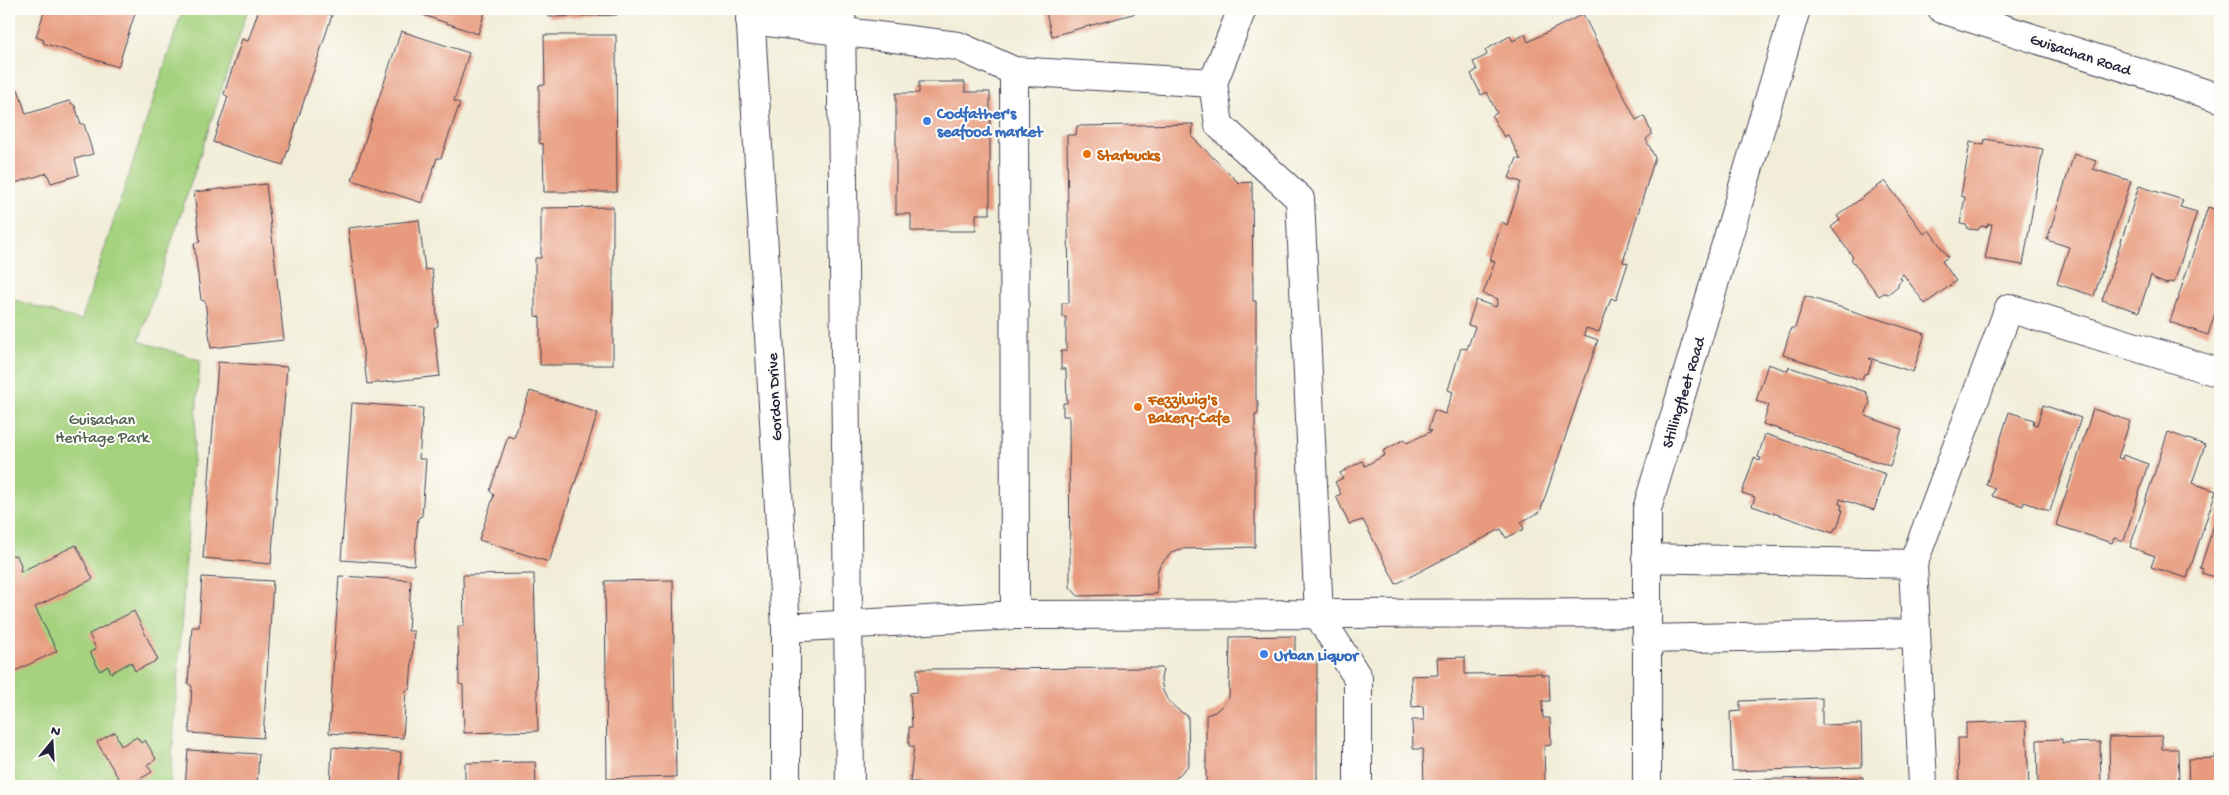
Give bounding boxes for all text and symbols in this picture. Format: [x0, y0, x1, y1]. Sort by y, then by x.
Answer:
street label: Guisachan Road [2027, 31, 2134, 82]
place label: Codfather's seafood market [936, 105, 1044, 143]
marker: Codfather's seafood market [921, 115, 933, 127]
marker: Starbucks [1081, 148, 1093, 160]
place label: Starbucks [1097, 148, 1161, 167]
street label: Stillingfleet Road [1659, 334, 1712, 451]
street label: Gordon Drive [765, 352, 788, 441]
place label: Fezziwig's Bakery-Cafe [1147, 392, 1230, 429]
marker: Fezziwig's Bakery-Cafe [1132, 401, 1144, 413]
park label: Guisachan Heritage Park [55, 412, 151, 449]
marker: Urban Liquor [1258, 648, 1270, 660]
place label: Urban Liquor [1274, 648, 1360, 667]
north arrow [28, 718, 78, 768]
text: N [48, 723, 62, 742]

